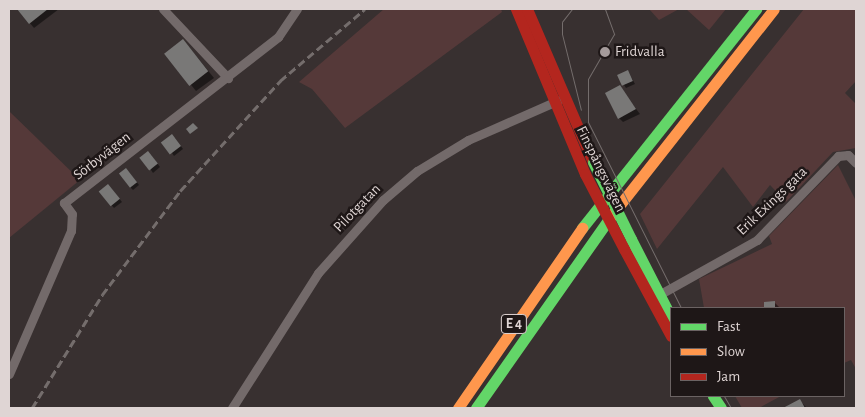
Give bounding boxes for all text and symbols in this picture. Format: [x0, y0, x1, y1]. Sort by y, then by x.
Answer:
place label: Fridvalla [615, 43, 665, 61]
marker: Fridvalla [599, 46, 611, 58]
street label: Finspångsvägen [572, 123, 630, 215]
street label: Sörbyvägen [70, 128, 134, 184]
street label: Erik Exings gata [733, 163, 811, 239]
street label: Pilotgatan [330, 180, 384, 236]
legend [670, 307, 845, 397]
road number: E 4 [500, 312, 528, 336]
text: Fast [717, 319, 740, 334]
text: Slow [717, 344, 745, 359]
text: Jam [717, 369, 740, 384]

